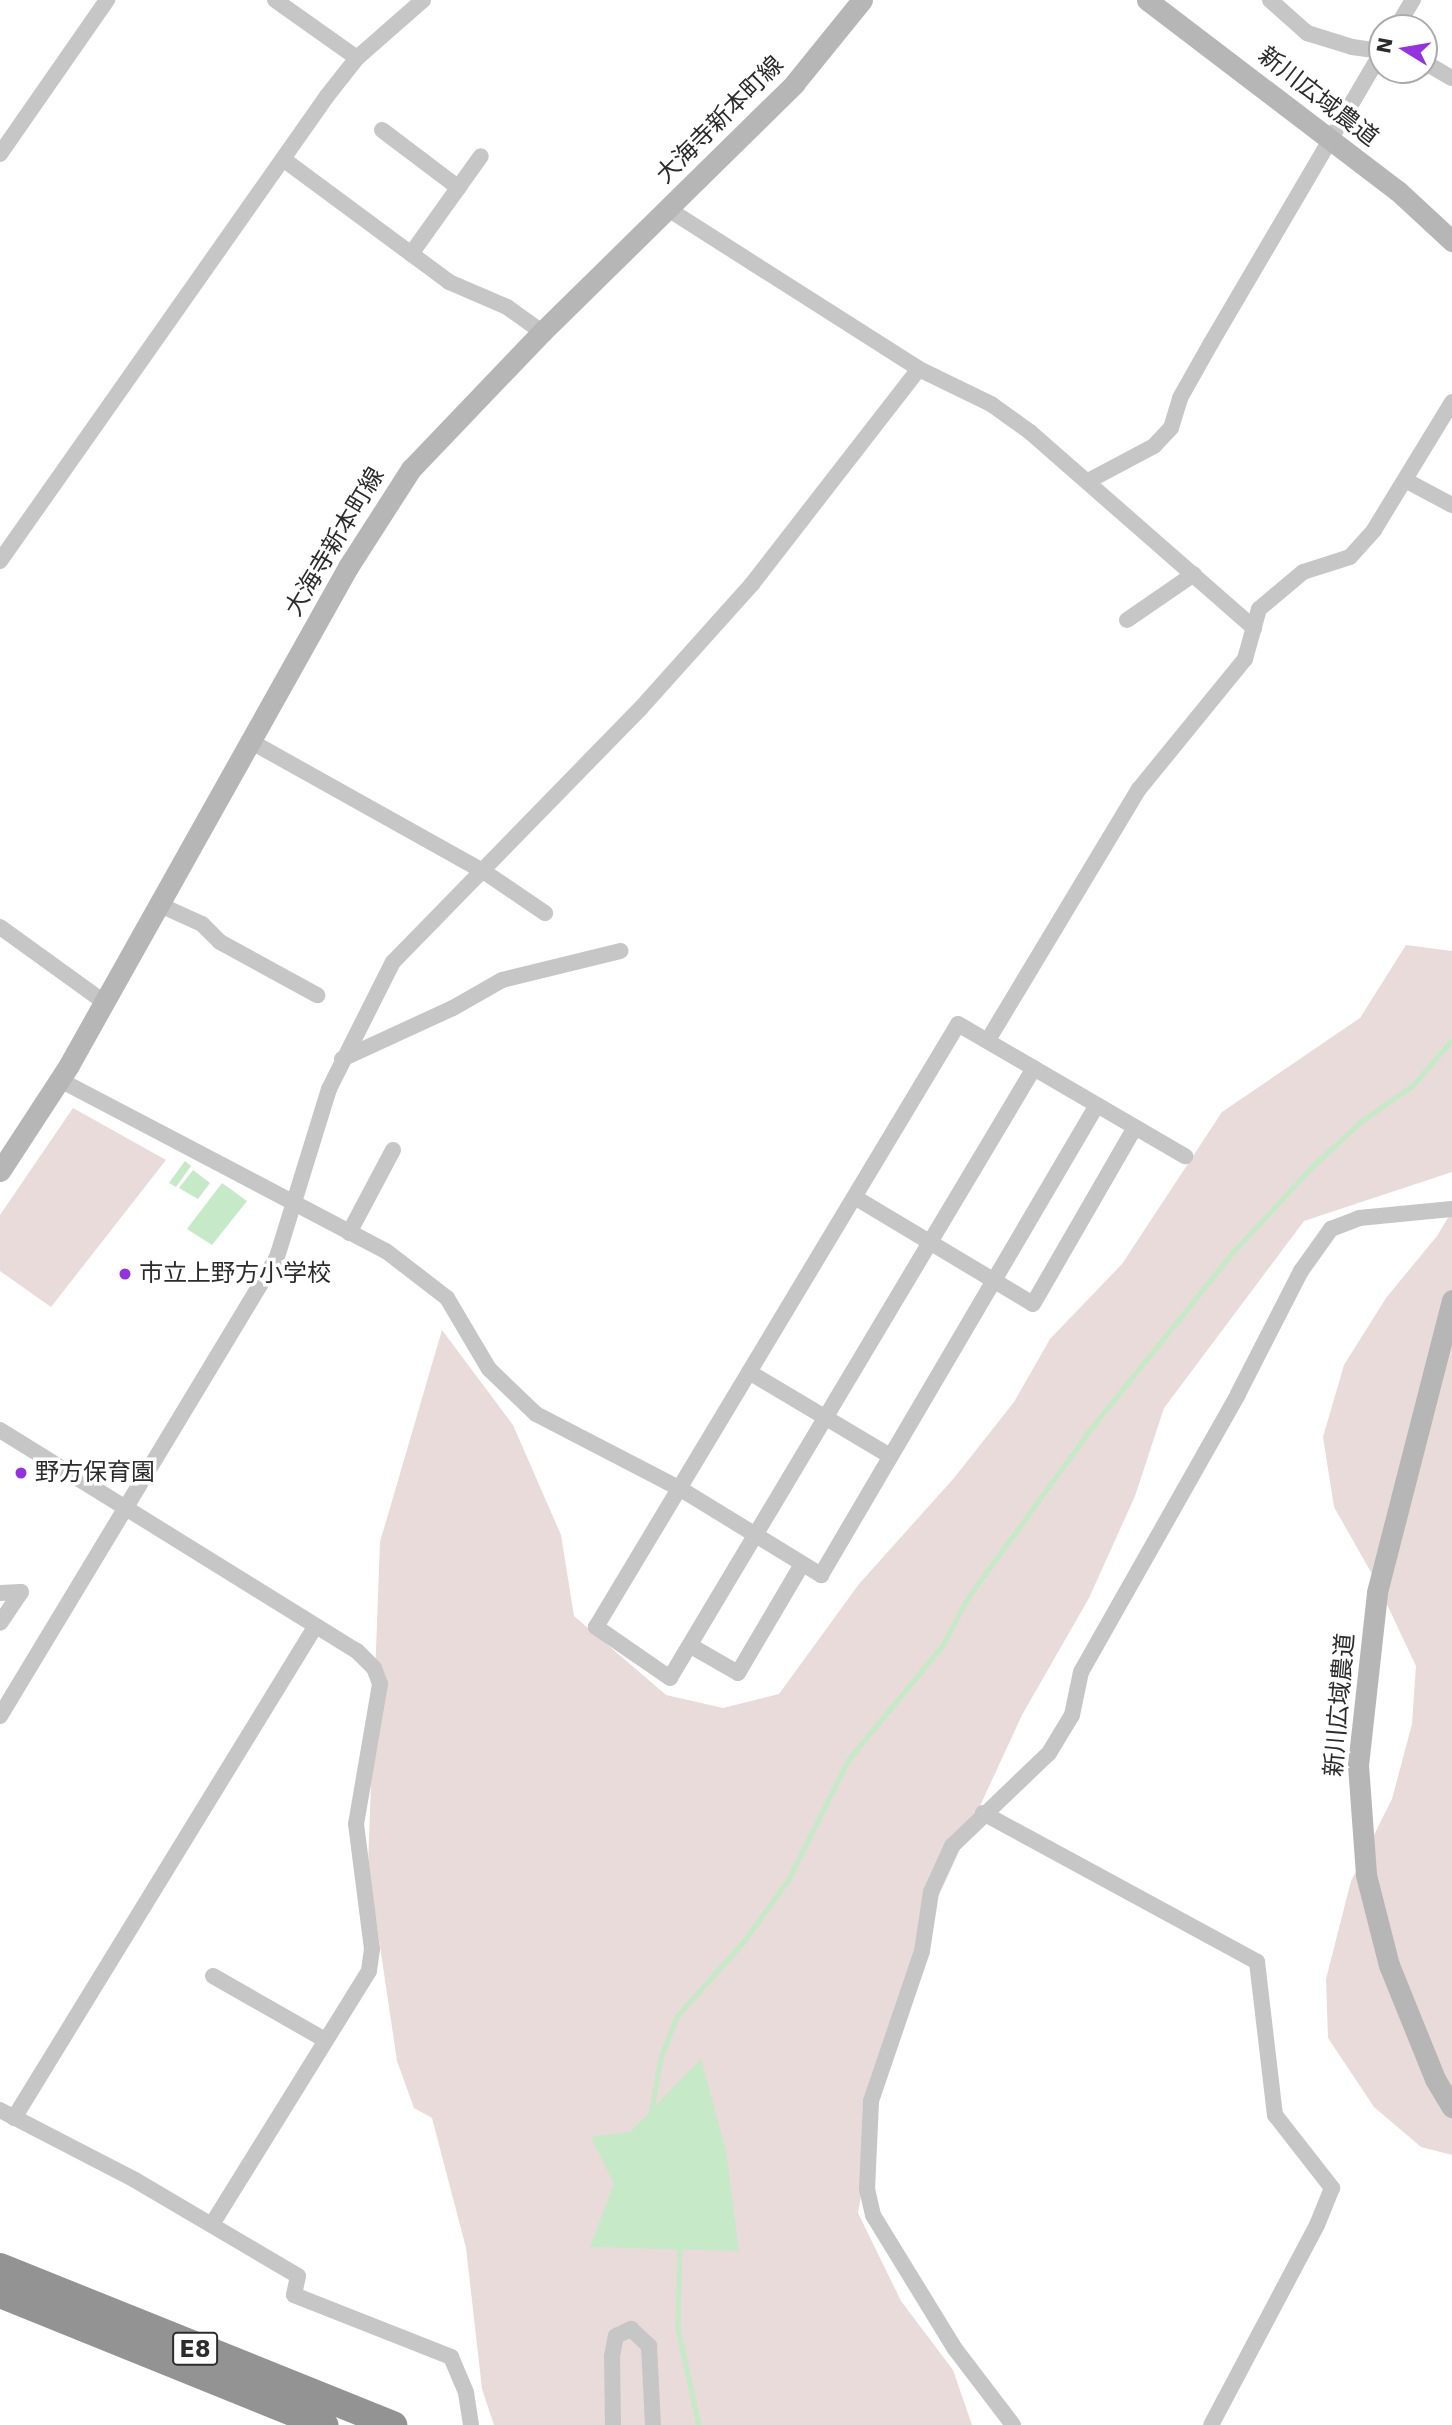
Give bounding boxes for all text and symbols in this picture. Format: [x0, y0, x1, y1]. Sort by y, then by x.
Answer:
north arrow [1368, 14, 1438, 84]
text: N [1372, 35, 1397, 55]
street label: 新川広域農道 [1252, 41, 1384, 153]
street label: 大海寺新本町線 [650, 50, 790, 190]
street label: 大海寺新本町線 [279, 463, 391, 621]
place label: 市立上野方小学校 [139, 1260, 331, 1288]
marker: 市立上野方小学校 [117, 1266, 133, 1282]
place label: 野方保育園 [35, 1459, 155, 1487]
marker: 野方保育園 [13, 1465, 29, 1481]
street label: 新川広域農道 [1319, 1632, 1361, 1778]
road number: E8 [170, 2330, 220, 2368]

